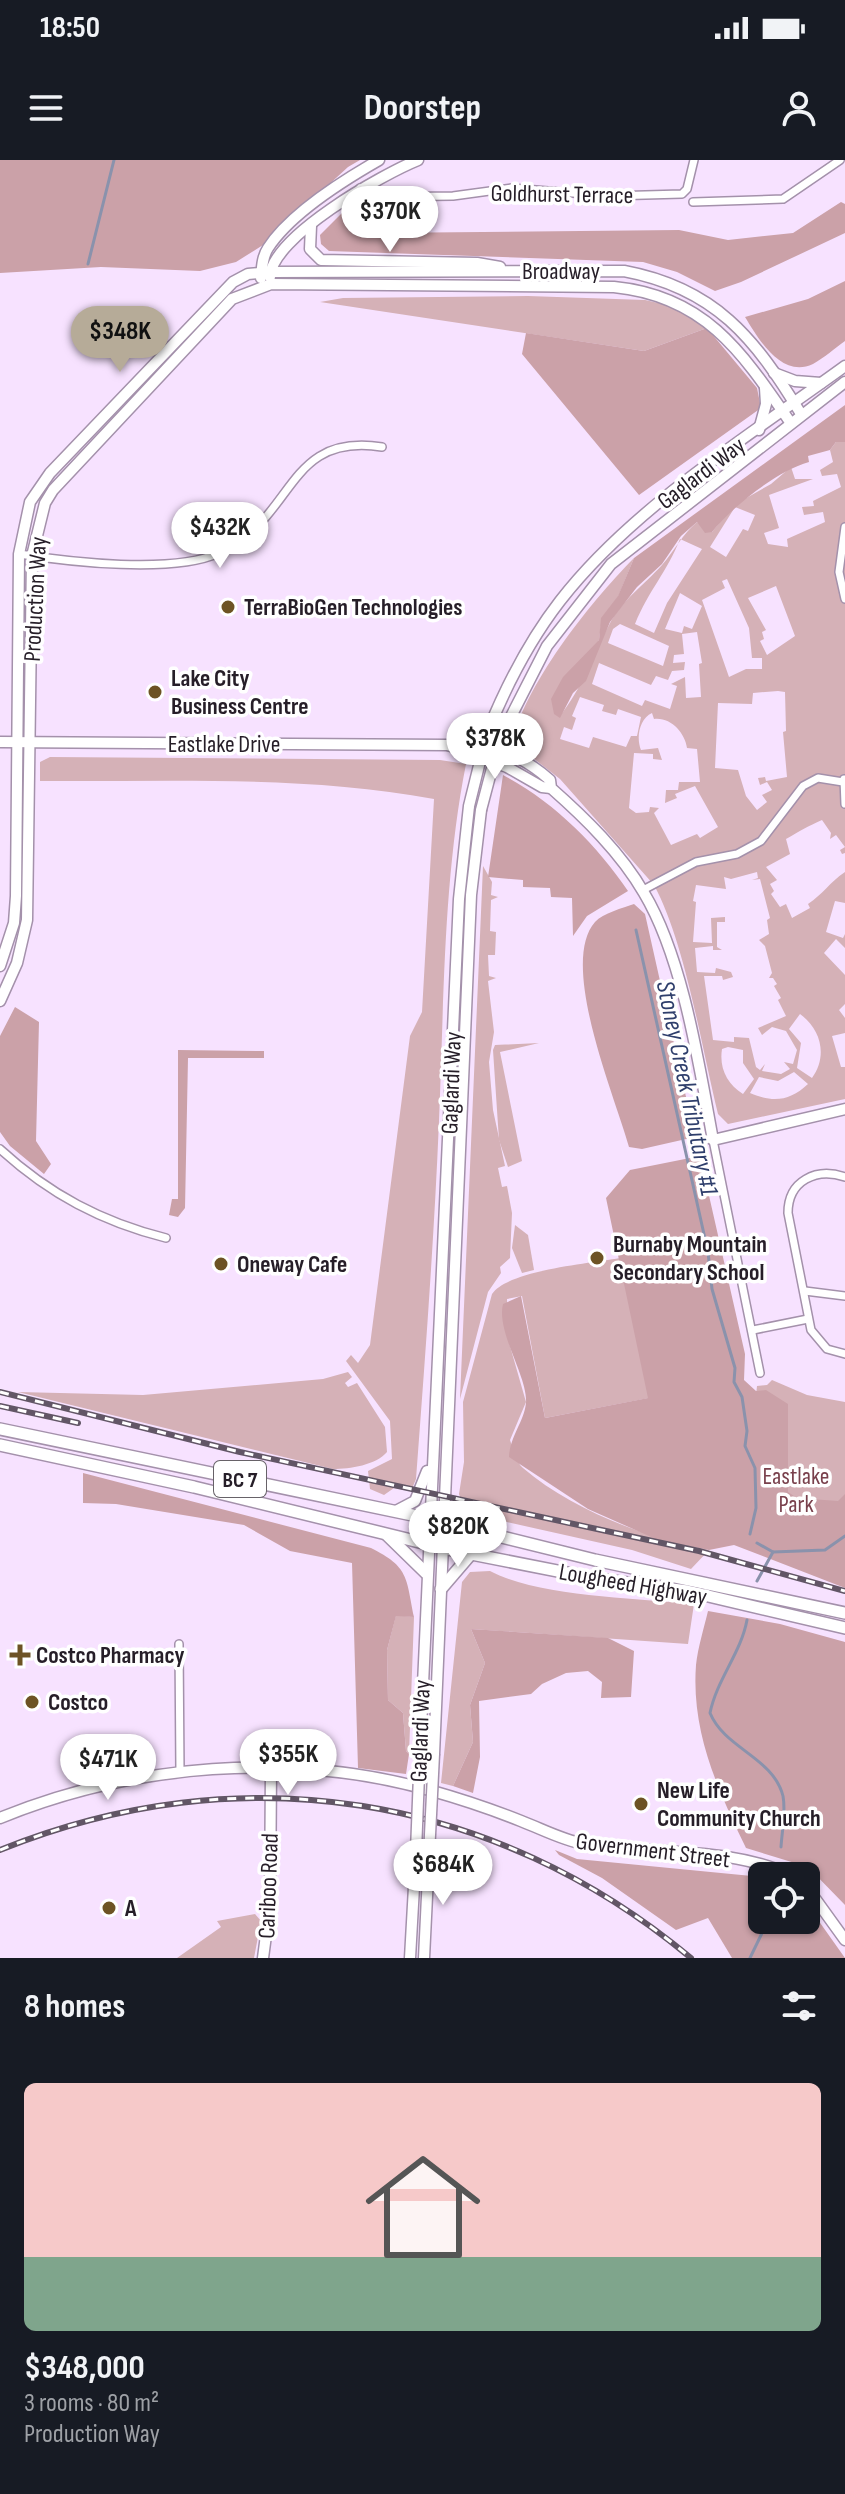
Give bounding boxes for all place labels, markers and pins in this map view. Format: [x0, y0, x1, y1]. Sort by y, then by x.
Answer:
pin: $370K [334, 186, 446, 254]
pin: $348K [64, 306, 176, 374]
pin: $432K [164, 502, 276, 570]
place label: TerraBioGen Technologies [244, 593, 463, 622]
marker: TerraBioGen Technologies [219, 598, 237, 616]
place label: Lake City Business Centre [171, 664, 308, 721]
marker: Lake City Business Centre [146, 683, 164, 701]
pin: $378K [439, 713, 551, 781]
place label: Burnaby Mountain Secondary School [613, 1230, 767, 1287]
marker: Burnaby Mountain Secondary School [588, 1249, 606, 1267]
place label: Oneway Cafe [237, 1250, 347, 1279]
marker: Oneway Cafe [212, 1255, 230, 1273]
pin: $820K [402, 1501, 514, 1569]
place label: Costco Pharmacy [36, 1641, 184, 1670]
marker: Costco Pharmacy [11, 1646, 29, 1664]
place label: Costco [48, 1688, 108, 1717]
marker: Costco [23, 1693, 41, 1711]
pin: $355K [232, 1729, 344, 1797]
pin: $471K [52, 1734, 164, 1802]
place label: New Life Community Church [657, 1776, 821, 1833]
marker: New Life Community Church [632, 1795, 650, 1813]
pin: $684K [387, 1839, 499, 1907]
place label: A [124, 1894, 137, 1923]
marker: A [100, 1899, 118, 1917]

